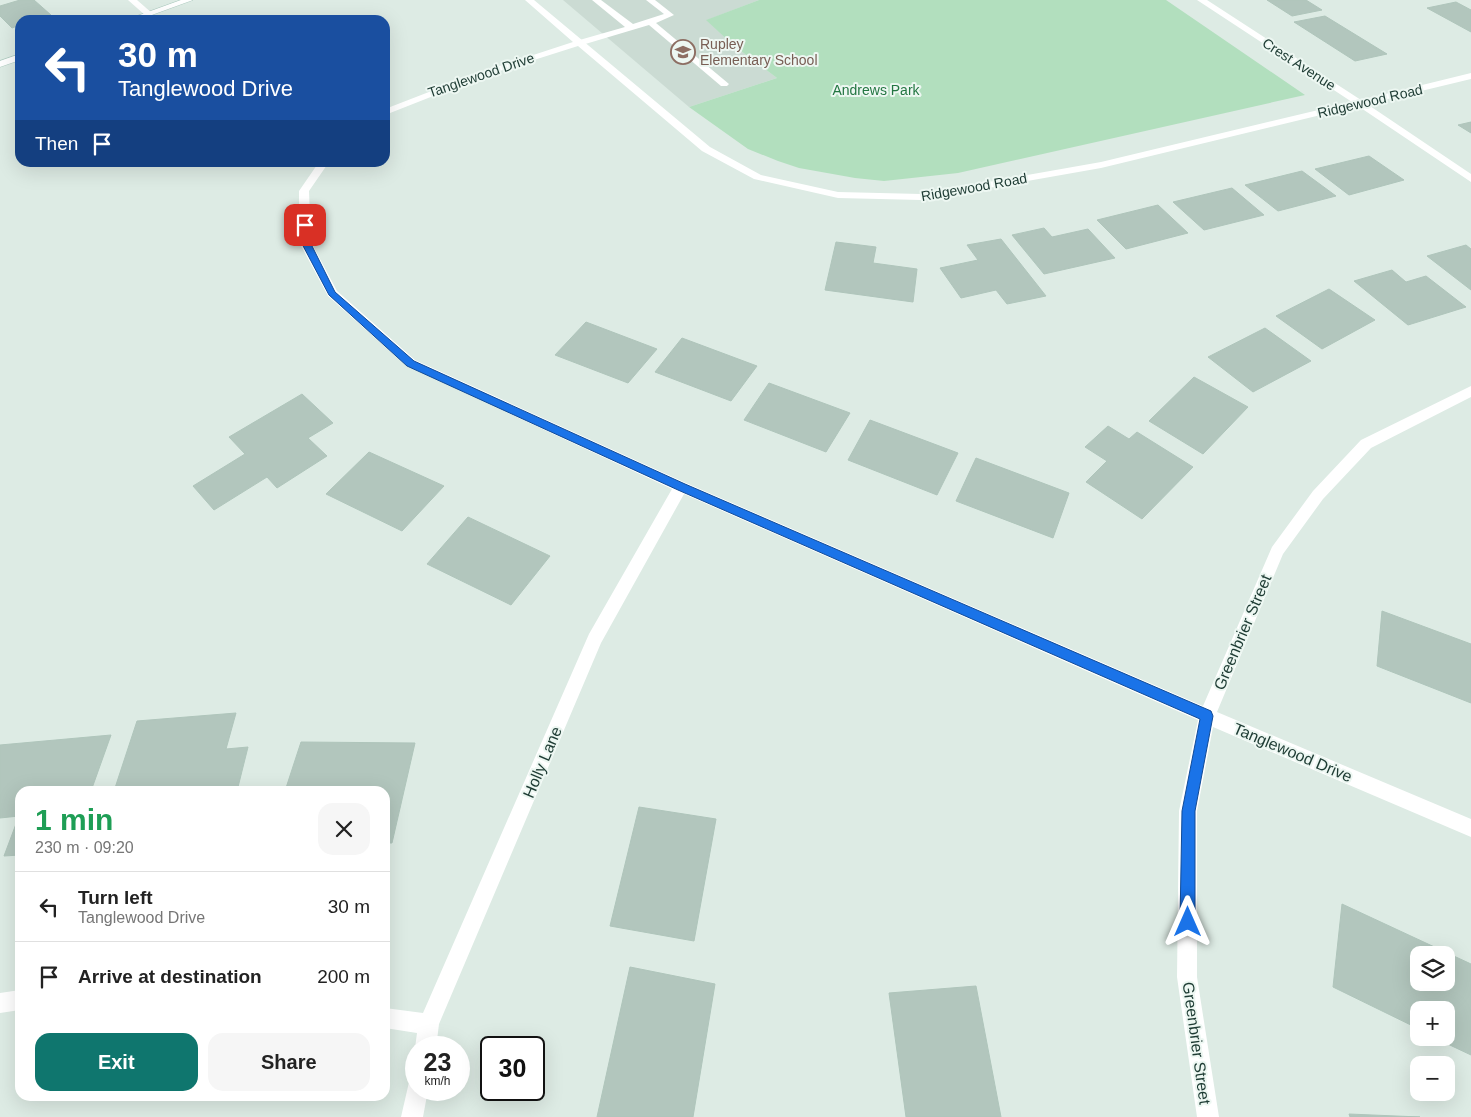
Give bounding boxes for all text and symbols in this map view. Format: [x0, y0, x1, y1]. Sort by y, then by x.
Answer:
street label: Crest Avenue [1260, 34, 1339, 94]
icon: left [35, 35, 100, 100]
text: 30 m [118, 35, 198, 74]
place label: Rupley Elementary School [700, 36, 818, 68]
school or university icon: Rupley Elementary School [670, 39, 696, 65]
street label: Tanglewood Drive [426, 49, 536, 101]
text: Tanglewood Drive [118, 76, 293, 101]
street label: Ridgewood Road [1316, 81, 1424, 121]
park label: Andrews Park [832, 82, 921, 98]
icon: arrive [88, 130, 116, 158]
text: Then [35, 133, 78, 154]
street label: Ridgewood Road [920, 170, 1028, 204]
pin [284, 204, 326, 246]
icon: arrive [291, 211, 319, 239]
street label: Greenbrier Street [1210, 571, 1275, 692]
street label: Tanglewood Drive [1231, 720, 1355, 785]
street label: Holly Lane [520, 724, 565, 800]
text: 1 min [35, 803, 113, 836]
button: close [318, 803, 370, 855]
text: 230 m · 09:20 [35, 839, 134, 856]
text: Turn left [78, 887, 153, 908]
icon: left [35, 893, 63, 921]
position arrow [1161, 895, 1213, 947]
text: 30 m [328, 896, 370, 917]
text: Tanglewood Drive [78, 909, 205, 926]
map controls [1410, 946, 1455, 1101]
button: layers [1410, 946, 1455, 991]
icon: arrive [35, 963, 63, 991]
text: Arrive at destination [78, 966, 262, 987]
text: 200 m [317, 966, 370, 987]
street label: Greenbrier Street [1179, 981, 1214, 1106]
button: + [1410, 1001, 1455, 1046]
button: Exit [35, 1033, 198, 1091]
button: Share [208, 1033, 370, 1091]
speed limit sign: 30 [480, 1036, 545, 1101]
text: 23 [424, 1048, 451, 1076]
button: − [1410, 1056, 1455, 1101]
text: km/h [424, 1074, 451, 1088]

